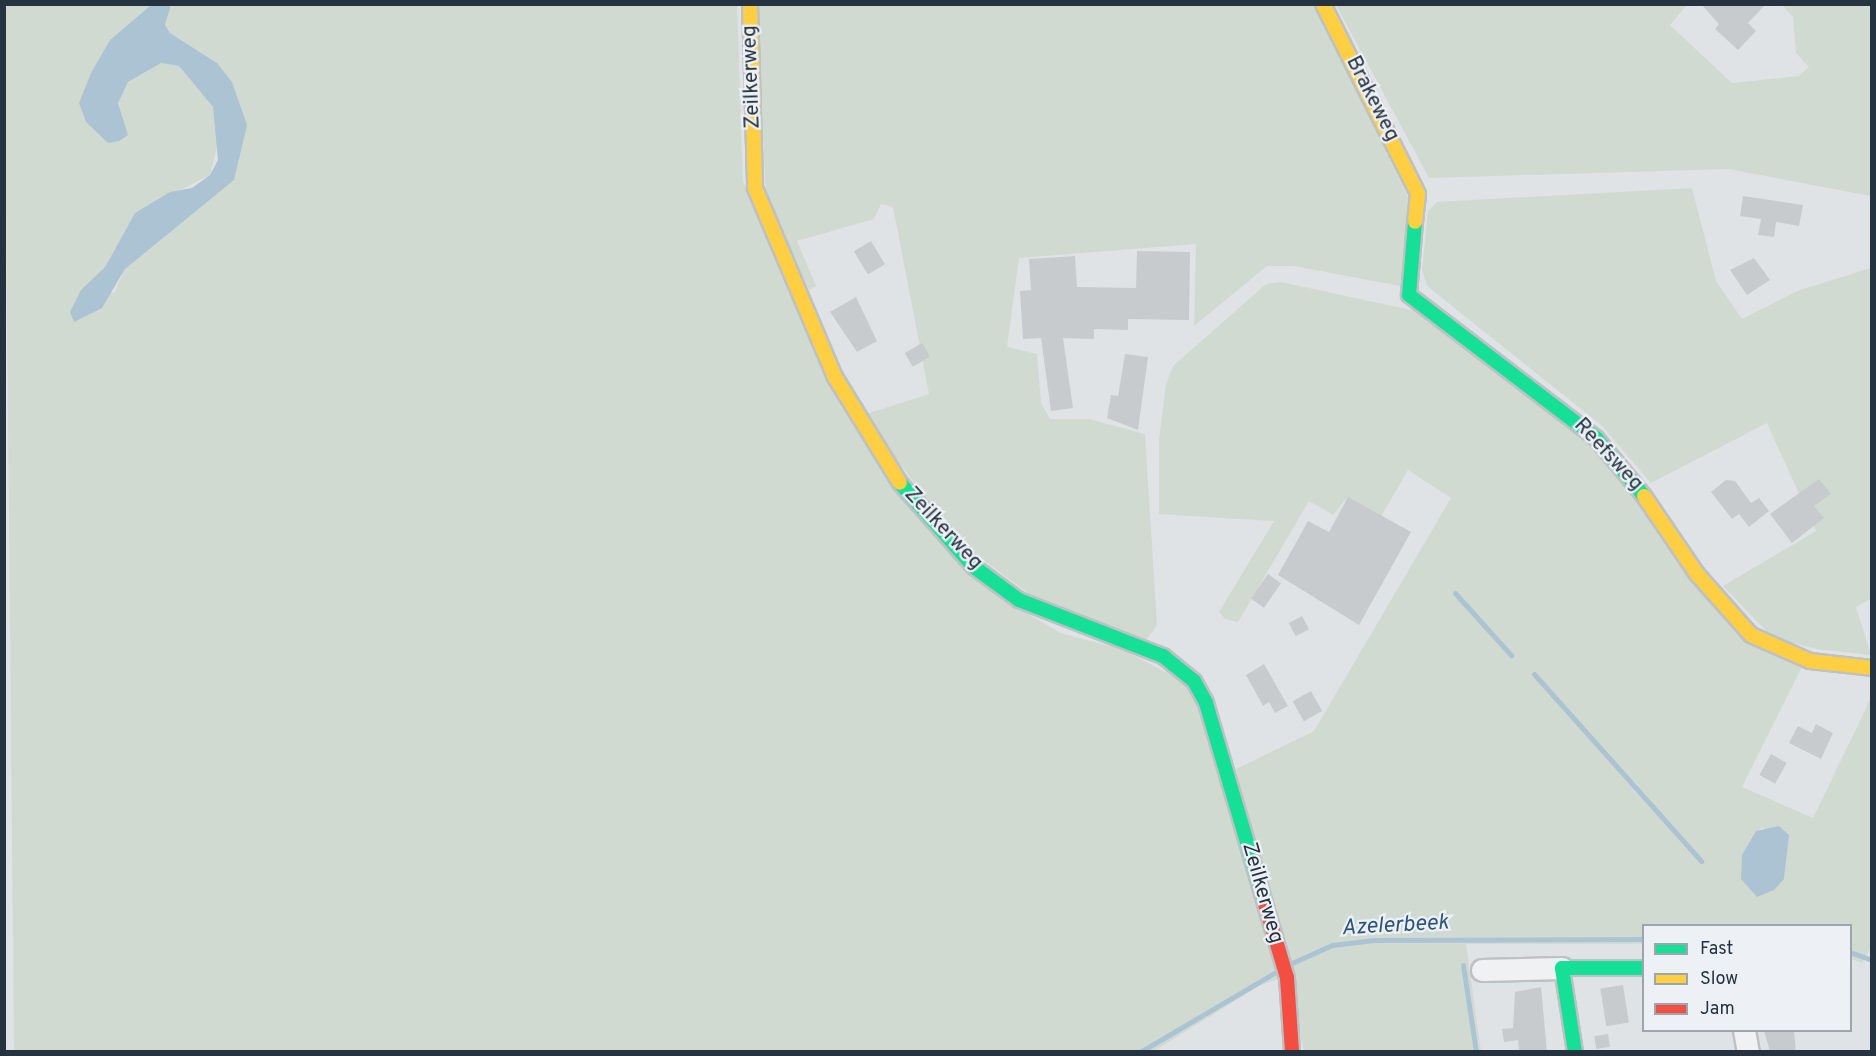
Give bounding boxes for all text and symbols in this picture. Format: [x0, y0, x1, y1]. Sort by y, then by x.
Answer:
street label: Zeilkerweg [738, 25, 766, 129]
street label: Brakeweg [1340, 52, 1404, 146]
street label: Reefsweg [1568, 413, 1648, 497]
street label: Zeilkerweg [898, 482, 988, 576]
street label: Zeilkerweg [1236, 840, 1288, 946]
water label: Azelerbeek [1341, 910, 1449, 942]
legend [1642, 924, 1852, 1032]
text: Fast [1700, 938, 1733, 961]
text: Slow [1700, 968, 1738, 991]
text: Jam [1700, 998, 1735, 1021]

